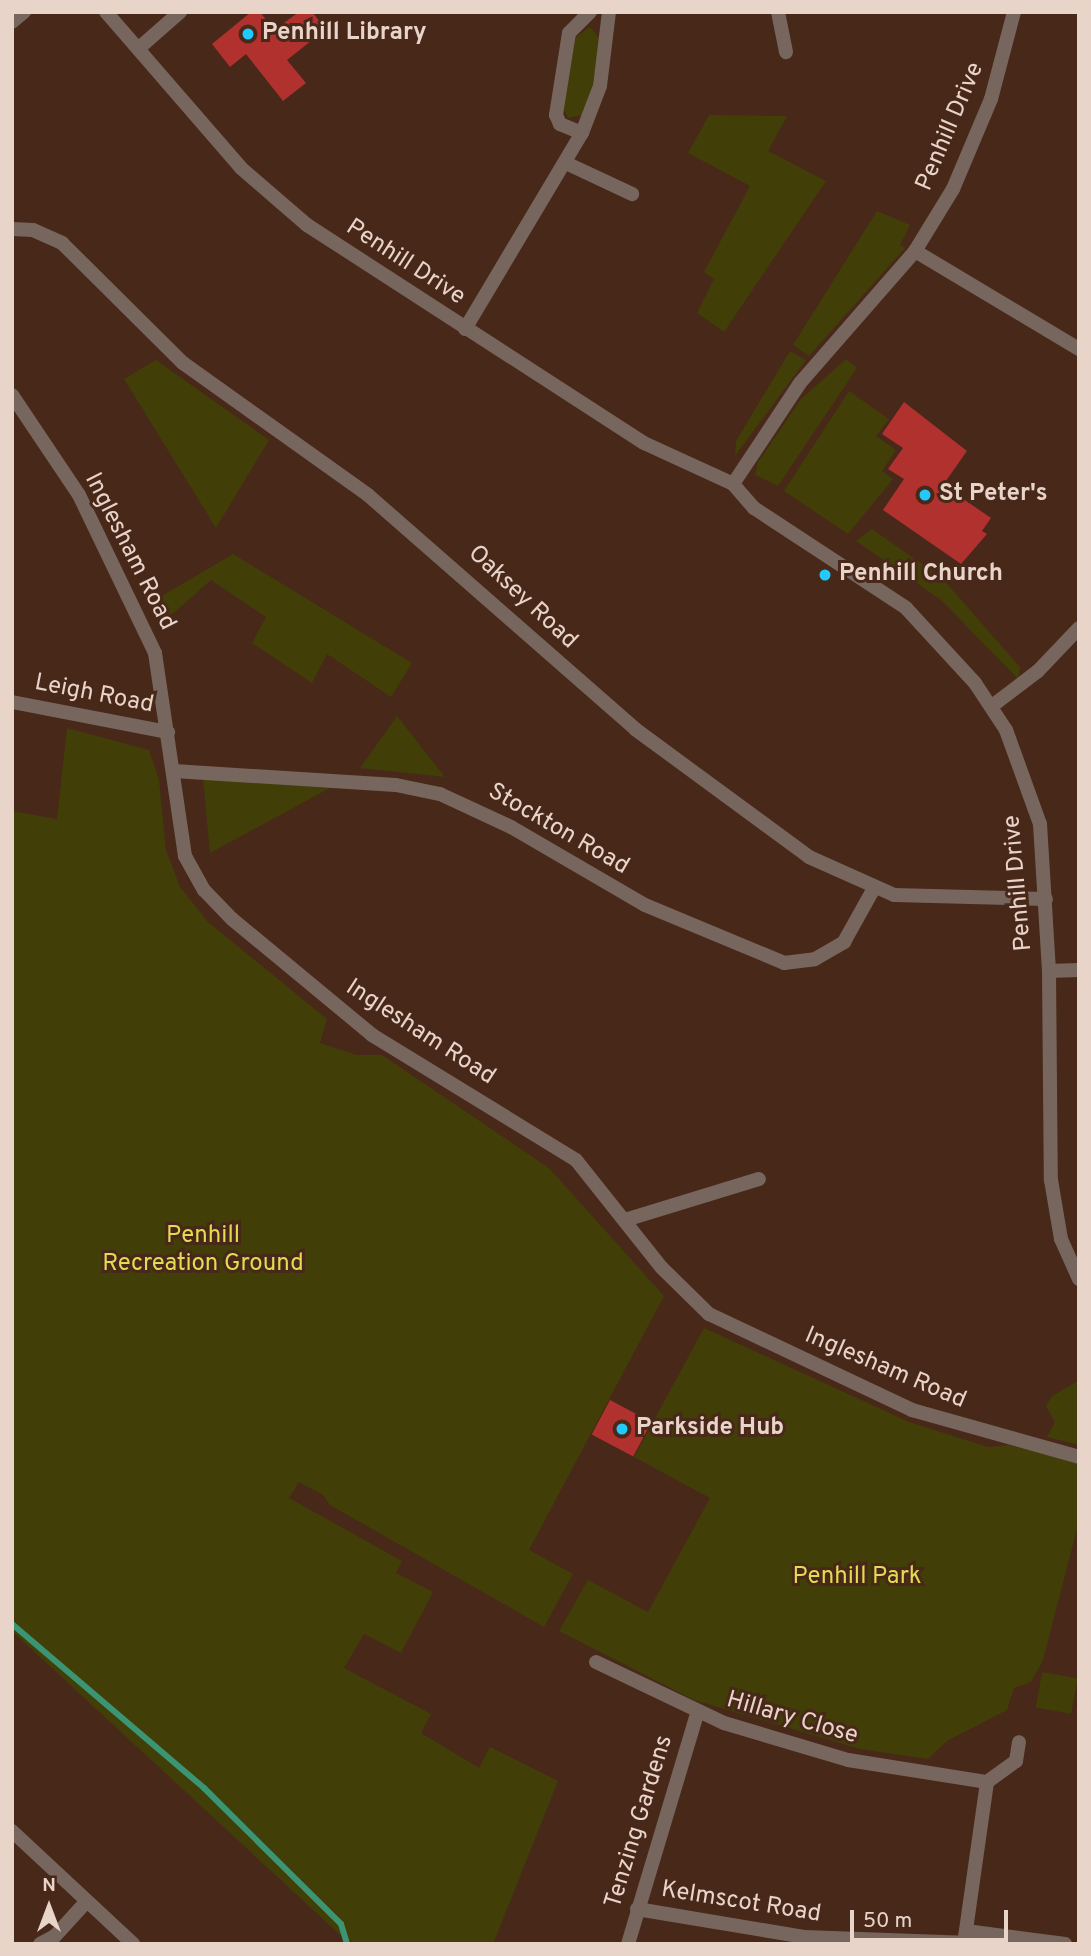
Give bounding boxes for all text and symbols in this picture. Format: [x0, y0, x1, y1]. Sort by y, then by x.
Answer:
place label: Penhill Library [262, 20, 427, 48]
marker: Penhill Library [240, 26, 256, 42]
street label: Penhill Drive [911, 59, 991, 195]
street label: Penhill Drive [340, 214, 470, 312]
street label: Inglesham Road [77, 469, 181, 635]
place label: St Peter's [939, 481, 1048, 509]
marker: St Peter's [917, 487, 933, 503]
street label: Oaksey Road [461, 540, 583, 656]
place label: Penhill Church [839, 561, 1003, 589]
marker: Penhill Church [817, 567, 833, 583]
street label: Leigh Road [32, 669, 156, 721]
street label: Stockton Road [482, 778, 634, 882]
street label: Penhill Drive [999, 814, 1039, 952]
street label: Inglesham Road [340, 974, 500, 1092]
park label: Penhill Recreation Ground [102, 1223, 304, 1279]
street label: Inglesham Road [800, 1322, 970, 1416]
place label: Parkside Hub [636, 1415, 784, 1443]
marker: Parkside Hub [614, 1421, 630, 1437]
park label: Penhill Park [792, 1564, 922, 1592]
street label: Hillary Close [723, 1687, 861, 1751]
street label: Tenzing Gardens [600, 1732, 680, 1912]
north arrow [14, 1872, 84, 1942]
text: N [42, 1874, 56, 1898]
street label: Kelmscot Road [659, 1876, 823, 1930]
scale bar [853, 1896, 1010, 1940]
text: 50 m [863, 1908, 912, 1935]

